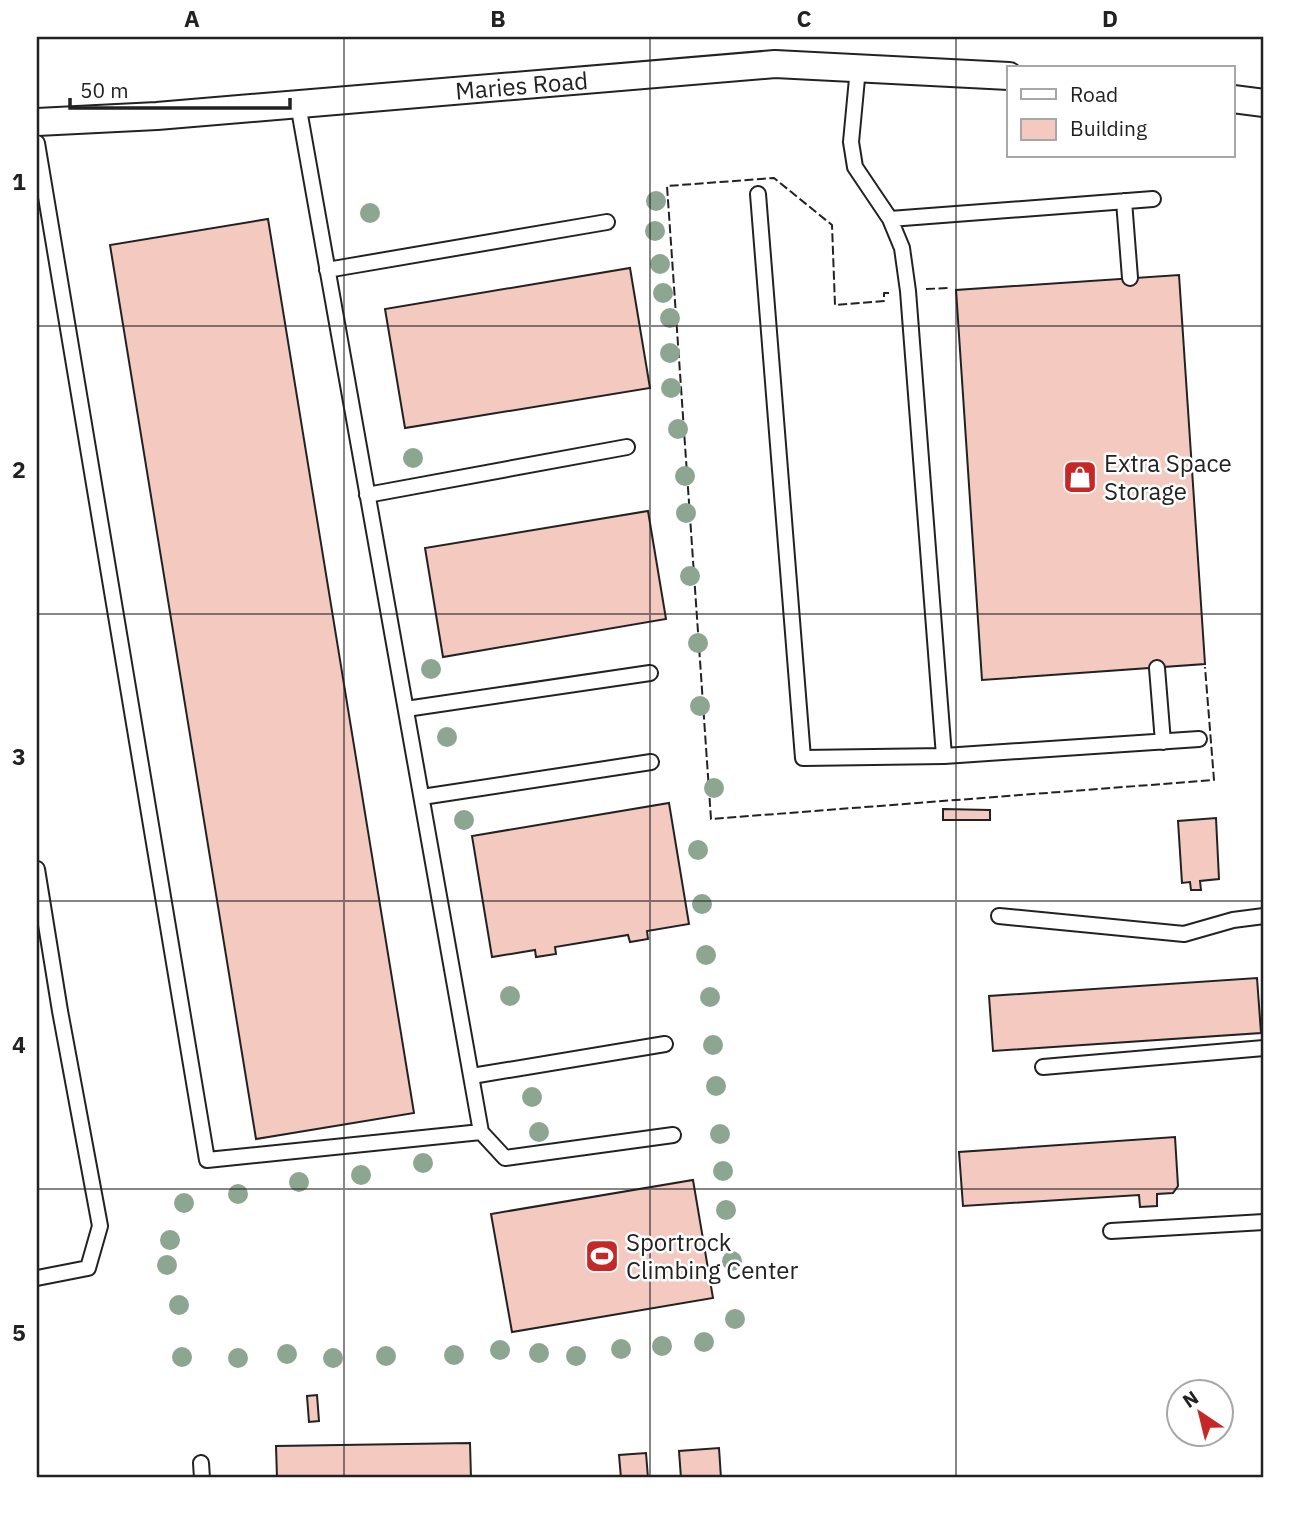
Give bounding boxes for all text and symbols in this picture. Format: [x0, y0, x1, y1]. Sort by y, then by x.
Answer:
text: A [184, 3, 200, 33]
text: B [490, 3, 506, 33]
text: C [797, 3, 812, 33]
text: D [1102, 3, 1118, 33]
street label: Maries Road [454, 64, 589, 107]
scale bar [70, 66, 290, 110]
legend [1007, 66, 1234, 158]
text: 50 m [80, 76, 129, 104]
text: Road [1070, 80, 1118, 108]
text: Building [1070, 114, 1147, 142]
text: 1 [12, 166, 26, 196]
place label: Extra Space Storage [1104, 447, 1232, 507]
text: 2 [12, 454, 26, 484]
shop icon: Extra Space Storage [1061, 458, 1099, 496]
text: 3 [12, 741, 26, 771]
text: 4 [12, 1029, 26, 1059]
place label: Sportrock Climbing Center [626, 1226, 798, 1286]
sports icon: Sportrock Climbing Center [583, 1237, 621, 1275]
text: 5 [12, 1317, 26, 1347]
north arrow [1164, 1378, 1234, 1448]
text: N [1178, 1385, 1203, 1413]

